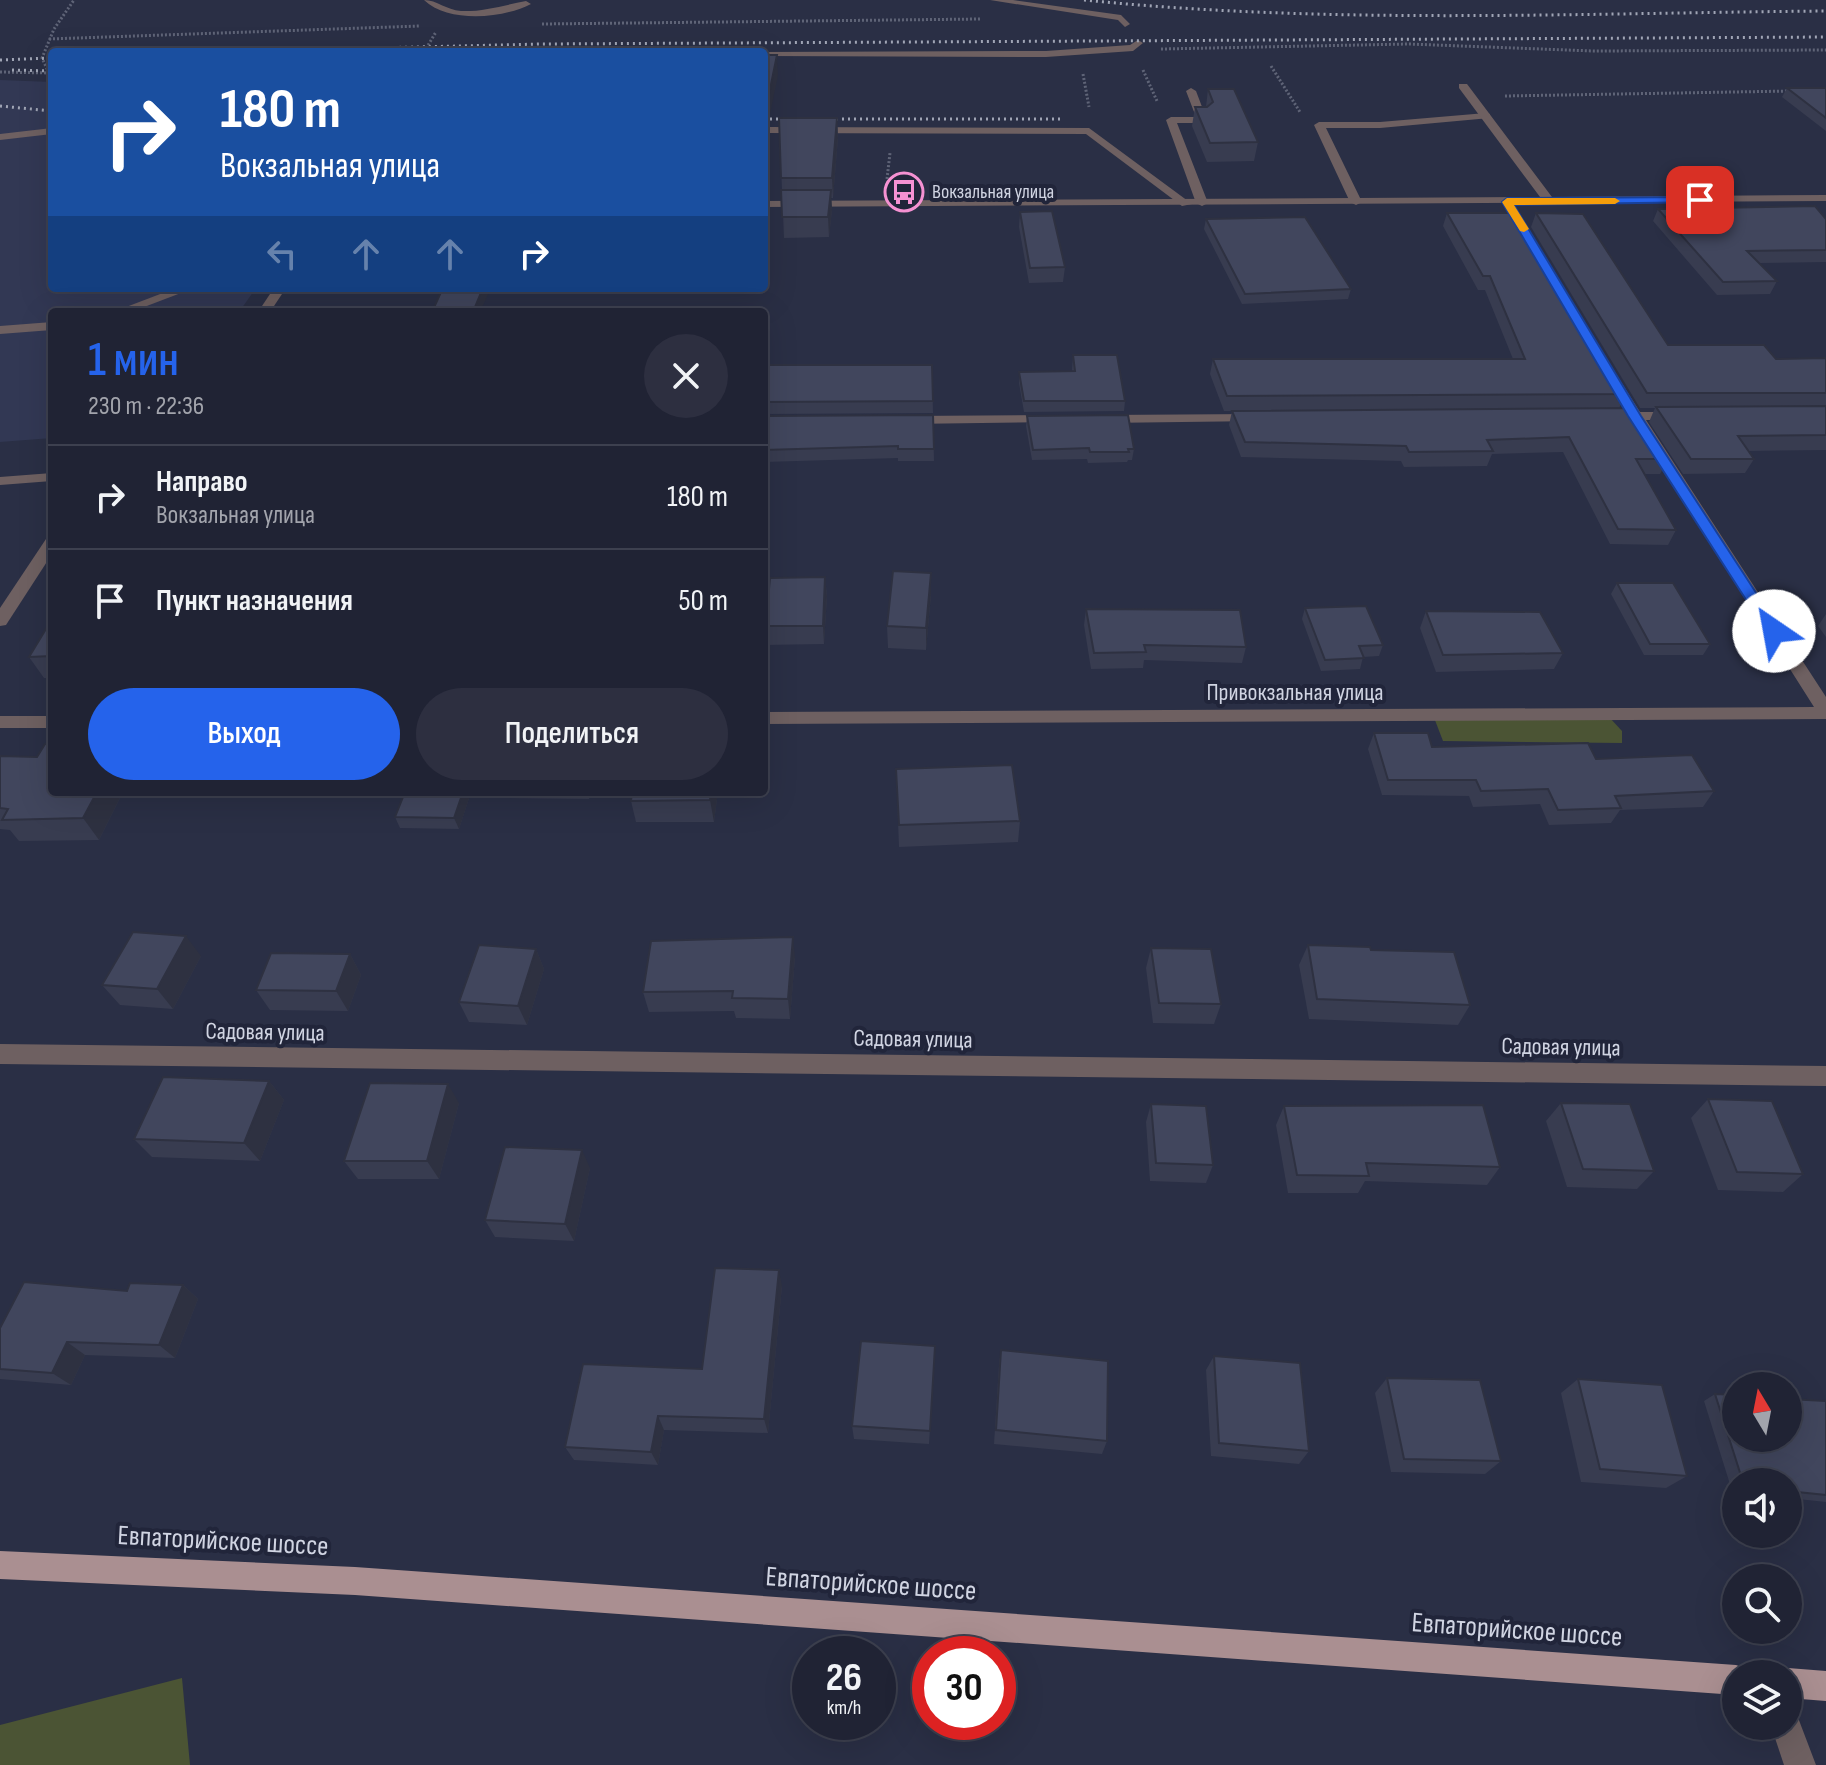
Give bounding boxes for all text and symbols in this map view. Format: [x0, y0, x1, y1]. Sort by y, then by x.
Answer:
text: 180 m [220, 77, 341, 144]
icon: right [88, 80, 192, 184]
text: Вокзальная улица [220, 145, 440, 188]
pin [1666, 166, 1734, 234]
bus stop icon: Вокзальная улица [883, 171, 925, 213]
icon: arrive [1678, 178, 1722, 222]
place label: Вокзальная улица [932, 180, 1054, 204]
icon: left [260, 232, 304, 276]
icon: ahead [344, 232, 388, 276]
icon: ahead [428, 232, 472, 276]
icon: right [512, 232, 556, 276]
text: 1 мин [88, 332, 179, 389]
button: close [644, 334, 728, 418]
text: 230 m · 22:36 [88, 391, 204, 422]
text: Направо [156, 464, 248, 500]
icon: right [88, 475, 132, 519]
text: 180 m [667, 479, 728, 515]
text: Вокзальная улица [156, 500, 315, 531]
icon: arrive [88, 579, 132, 623]
text: Пункт назначения [156, 583, 353, 619]
text: 50 m [679, 583, 728, 619]
position arrow [1732, 589, 1816, 673]
street label: Привокзальная улица [1206, 678, 1384, 707]
button: Выход [88, 688, 400, 780]
button: Поделиться [416, 688, 728, 780]
street label: Садовая улица [205, 1016, 325, 1048]
street label: Садовая улица [853, 1023, 973, 1055]
street label: Садовая улица [1501, 1031, 1621, 1063]
north arrow [1722, 1372, 1802, 1452]
map controls [1722, 1372, 1802, 1740]
button: sound [1722, 1468, 1802, 1548]
street label: Евпаторийское шоссе [117, 1519, 329, 1563]
street label: Евпаторийское шоссе [764, 1560, 978, 1608]
button: search [1722, 1564, 1802, 1644]
street label: Евпаторийское шоссе [1410, 1606, 1624, 1654]
speed limit sign: 30 [912, 1636, 1016, 1740]
text: 26 [826, 1654, 862, 1702]
button: layers [1722, 1660, 1802, 1740]
text: km/h [827, 1696, 861, 1720]

